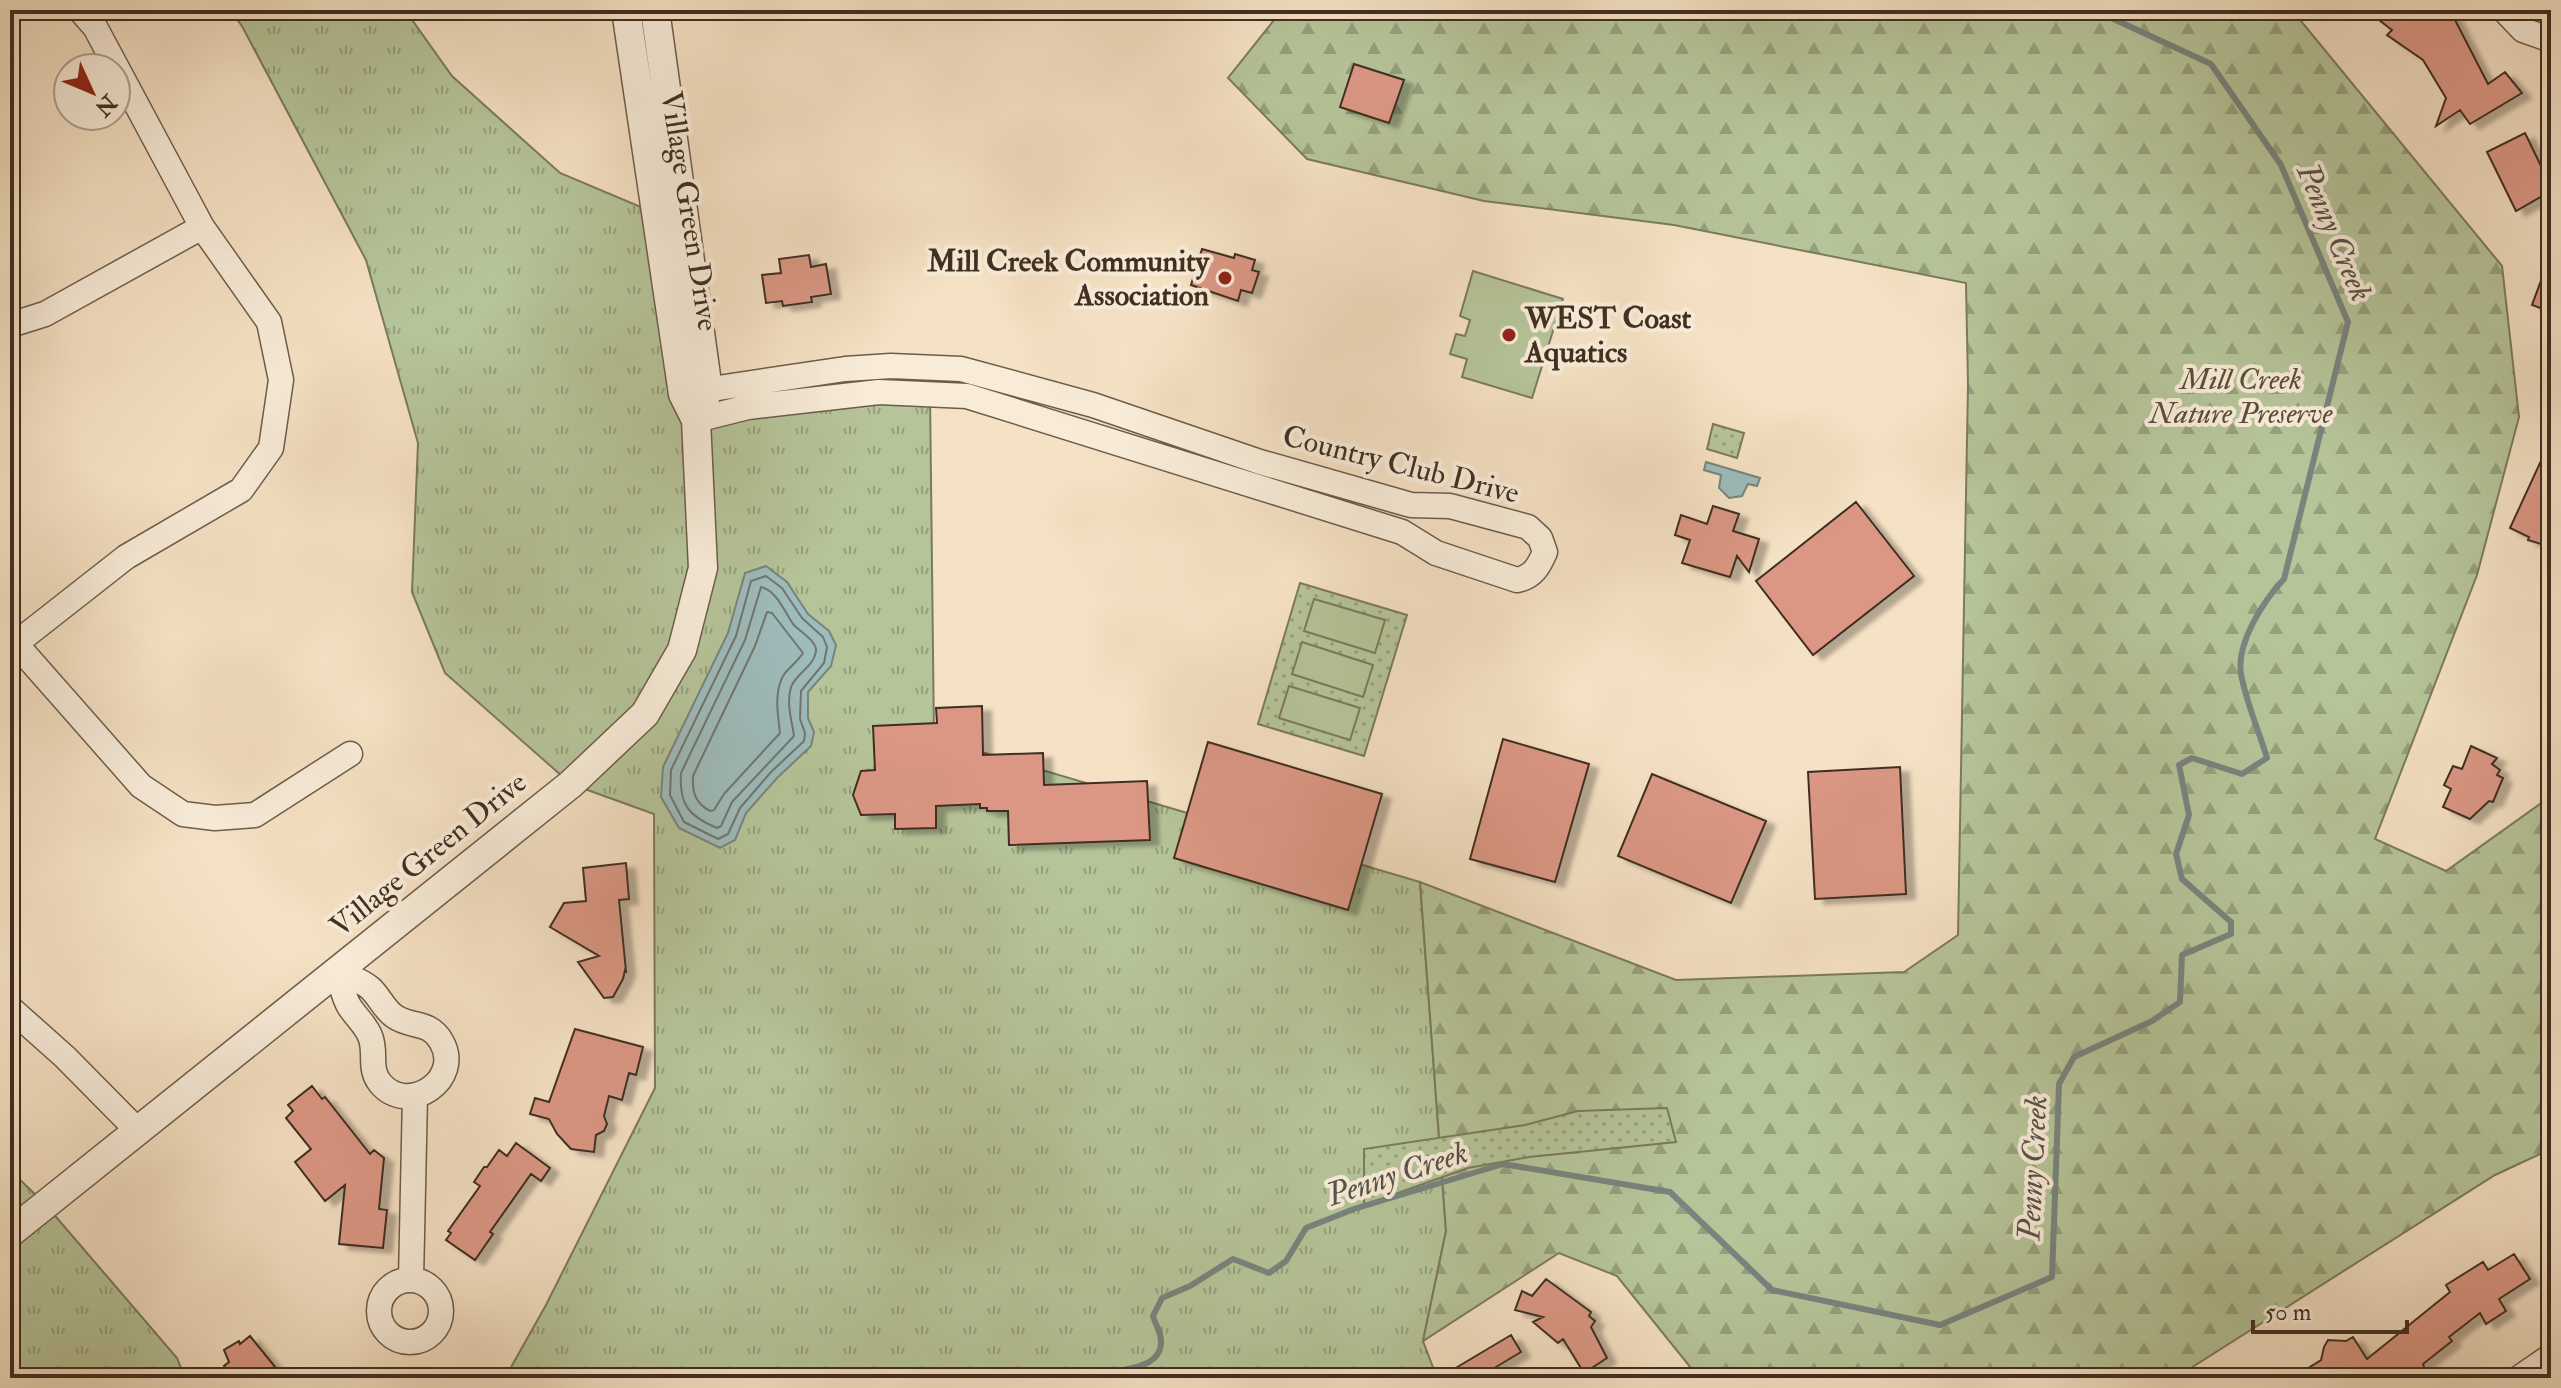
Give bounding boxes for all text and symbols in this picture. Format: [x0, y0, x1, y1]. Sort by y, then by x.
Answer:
north arrow [52, 52, 132, 132]
text: N [89, 88, 123, 122]
street label: Village Green Drive [652, 89, 727, 334]
water label: Penny Creek [2287, 157, 2381, 307]
place label: Mill Creek Community Association [926, 243, 1211, 314]
marker: Mill Creek Community Association [1216, 269, 1234, 287]
place label: WEST Coast Aquatics [1523, 300, 1691, 371]
marker: WEST Coast Aquatics [1500, 326, 1518, 344]
park label: Mill Creek Nature Preserve [2148, 361, 2333, 432]
street label: Country Club Drive [1279, 417, 1523, 512]
street label: Village Green Drive [323, 764, 534, 945]
water label: Penny Creek [2009, 1094, 2057, 1243]
water label: Penny Creek [1321, 1132, 1473, 1216]
scale bar [2253, 1284, 2407, 1334]
text: 50 m [2265, 1297, 2312, 1328]

